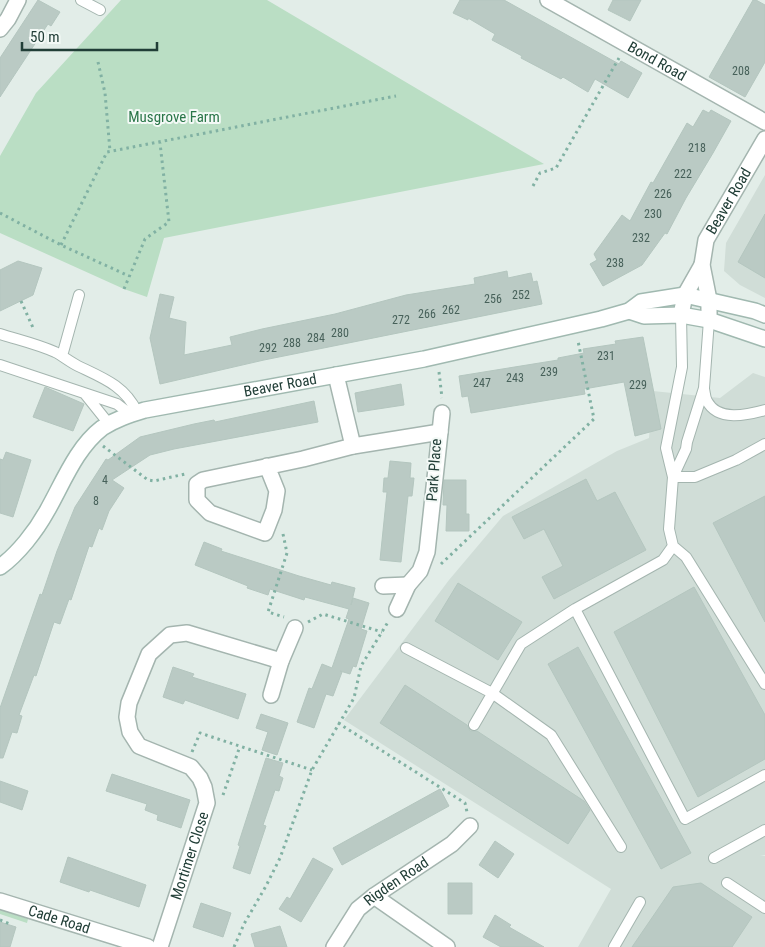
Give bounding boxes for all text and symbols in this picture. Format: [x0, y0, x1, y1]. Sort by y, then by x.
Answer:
scale bar [22, 20, 158, 52]
text: 50 m [30, 28, 60, 46]
street label: Bond Road [625, 38, 689, 85]
house number: 208 [732, 64, 750, 78]
park label: Musgrove Farm [128, 108, 220, 126]
house number: 218 [688, 141, 706, 155]
street label: Beaver Road [702, 165, 755, 238]
house number: 222 [674, 167, 692, 181]
house number: 226 [654, 187, 672, 201]
house number: 230 [644, 207, 662, 221]
house number: 232 [632, 231, 650, 245]
house number: 238 [606, 256, 624, 270]
house number: 252 [512, 288, 530, 302]
house number: 256 [484, 292, 502, 306]
house number: 262 [442, 303, 460, 317]
house number: 266 [418, 307, 436, 321]
house number: 272 [392, 313, 410, 327]
house number: 280 [331, 326, 349, 340]
house number: 284 [307, 331, 325, 345]
house number: 288 [283, 336, 301, 350]
house number: 292 [259, 341, 277, 355]
house number: 231 [597, 349, 615, 363]
house number: 239 [540, 365, 558, 379]
street label: Beaver Road [242, 370, 318, 401]
house number: 243 [506, 371, 524, 385]
house number: 247 [473, 376, 491, 390]
house number: 229 [629, 378, 647, 392]
street label: Park Place [423, 438, 445, 502]
house number: 4 [102, 473, 108, 487]
house number: 8 [93, 494, 99, 508]
street label: Mortimer Close [167, 809, 213, 902]
street label: Rigden Road [360, 853, 432, 910]
street label: Cade Road [26, 901, 92, 937]

